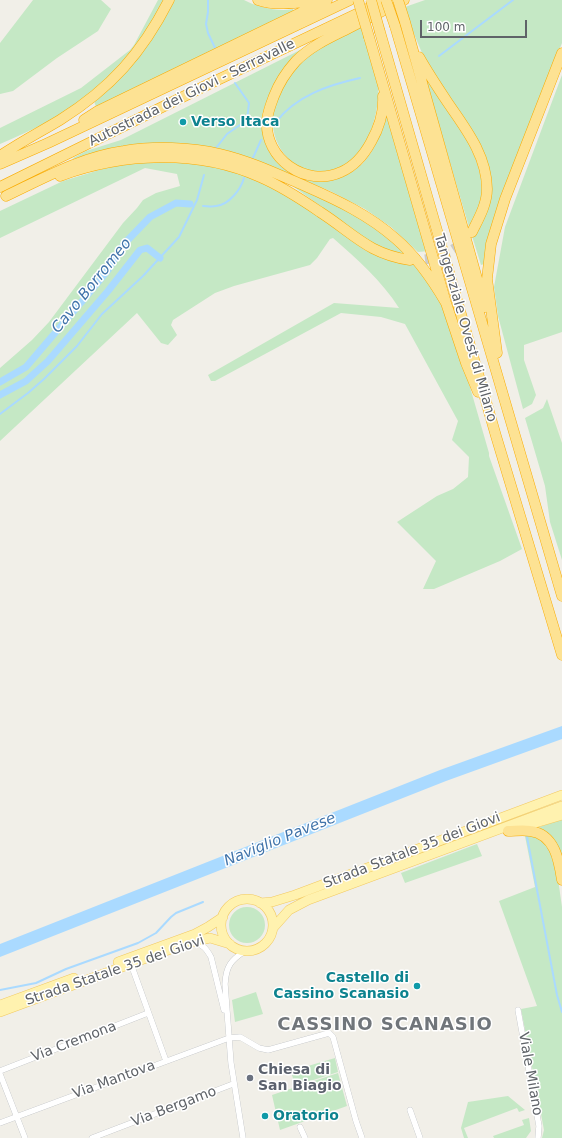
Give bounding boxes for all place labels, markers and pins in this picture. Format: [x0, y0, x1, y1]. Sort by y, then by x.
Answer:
place label: Verso Itaca [191, 114, 279, 130]
marker: Verso Itaca [178, 117, 188, 127]
place label: Castello di Cassino Scanasio [273, 970, 409, 1002]
marker: Castello di Cassino Scanasio [412, 981, 422, 991]
place label: Chiesa di San Biagio [258, 1062, 342, 1094]
marker: Chiesa di San Biagio [245, 1073, 255, 1083]
place label: Oratorio [273, 1108, 339, 1124]
marker: Oratorio [260, 1111, 270, 1121]

